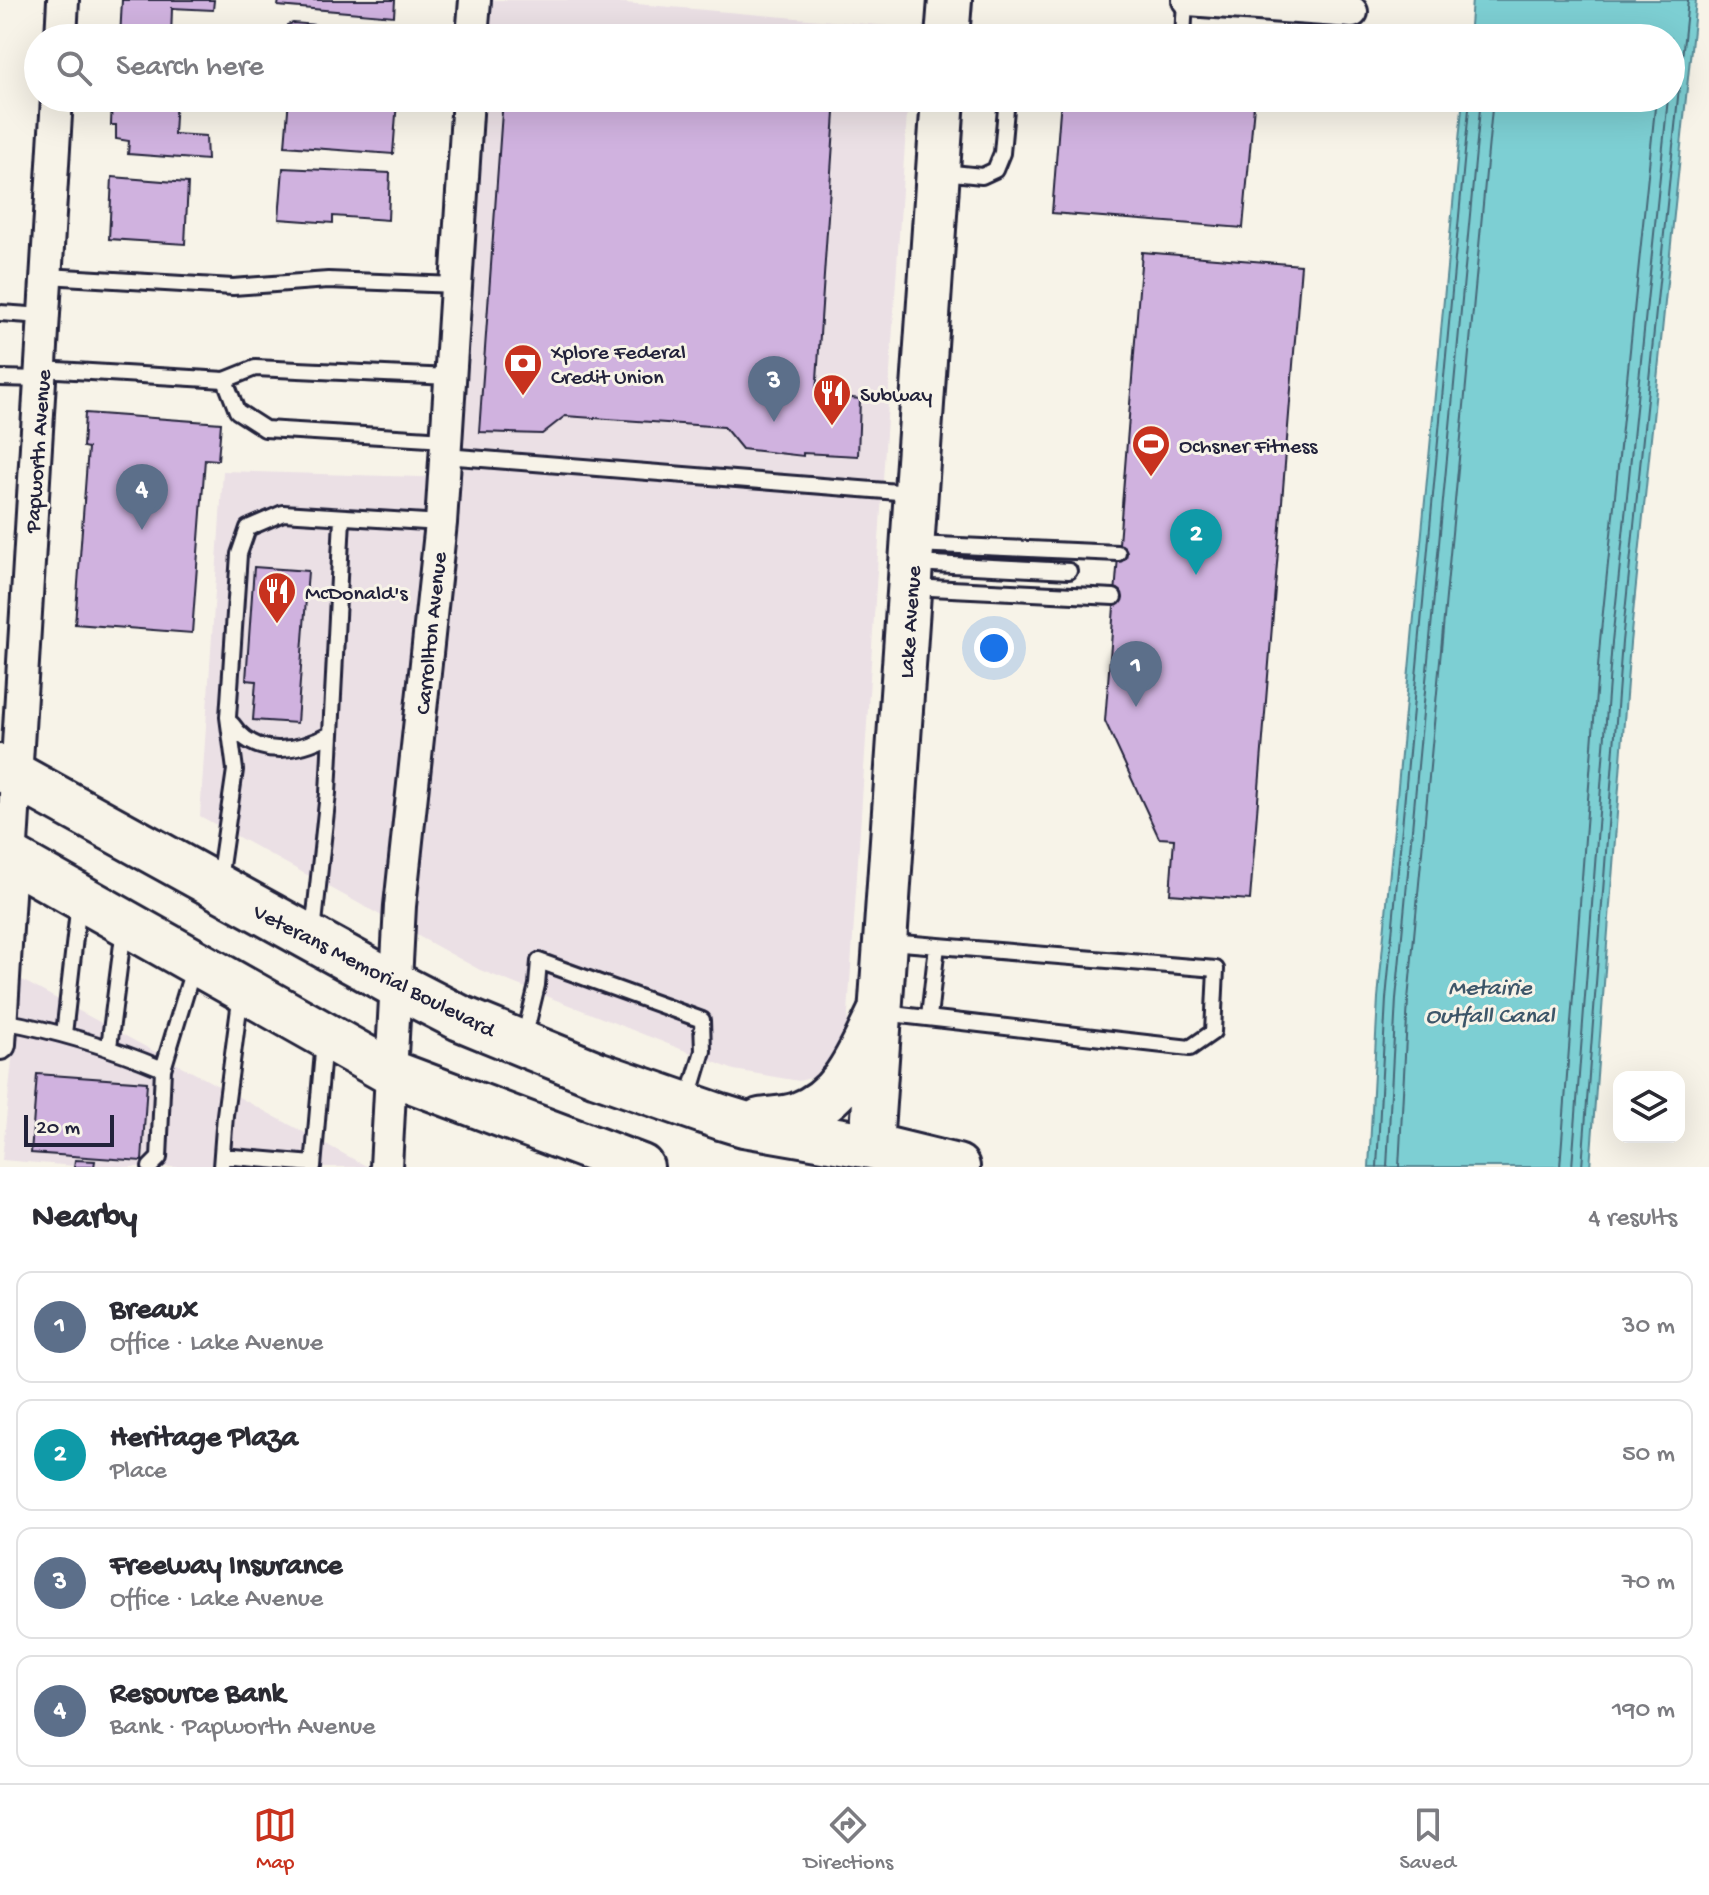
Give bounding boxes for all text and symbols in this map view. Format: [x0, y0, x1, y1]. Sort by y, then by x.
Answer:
search box [24, 24, 1685, 112]
icon: search [52, 46, 96, 90]
text: Search here [116, 51, 264, 86]
place label: Xplore Federal Credit Union [550, 341, 686, 392]
bank icon: Xplore Federal Credit Union [502, 342, 544, 397]
pin: 3 [748, 356, 800, 422]
street label: Papworth Avenue [21, 368, 59, 535]
restaurant icon: Subway [811, 372, 853, 427]
place label: Subway [860, 384, 932, 410]
sports icon: Ochsner Fitness [1130, 423, 1172, 478]
place label: Ochsner Fitness [1179, 435, 1318, 461]
pin: 4 [116, 464, 168, 530]
pin: 2 [1170, 509, 1222, 575]
street label: Carrollton Avenue [412, 550, 454, 716]
street label: Lake Avenue [895, 564, 929, 679]
restaurant icon: McDonald's [256, 570, 298, 625]
place label: McDonald's [305, 582, 408, 608]
your location [974, 628, 1014, 668]
pin: 1 [1110, 641, 1162, 707]
street label: Veterans Memorial Boulevard [247, 900, 500, 1046]
water label: Metairie Outfall Canal [1426, 975, 1556, 1032]
map controls [1613, 1071, 1685, 1143]
button: layers [1613, 1071, 1685, 1143]
scale bar [24, 1111, 114, 1147]
text: 20 m [36, 1116, 80, 1142]
text: Nearby [32, 1199, 137, 1239]
text: 4 results [1588, 1204, 1677, 1235]
text: Breaux [110, 1294, 198, 1329]
text: 1 [55, 1312, 65, 1343]
text: 30 m [1622, 1312, 1675, 1343]
text: Office · Lake Avenue [110, 1329, 323, 1360]
text: Heritage Plaza [110, 1422, 298, 1457]
text: 2 [54, 1440, 66, 1471]
text: 50 m [1622, 1440, 1675, 1471]
text: Place [110, 1457, 167, 1488]
text: Freeway Insurance [110, 1550, 343, 1585]
text: 3 [53, 1568, 67, 1599]
text: 70 m [1622, 1568, 1675, 1599]
text: Office · Lake Avenue [110, 1585, 323, 1616]
text: Resource Bank [110, 1678, 285, 1713]
text: 4 [54, 1696, 66, 1727]
text: 190 m [1612, 1696, 1675, 1727]
text: Bank · Papworth Avenue [110, 1713, 376, 1744]
tab: Map [253, 1803, 297, 1877]
tab: Directions [804, 1803, 893, 1877]
tab: Saved [1399, 1803, 1456, 1877]

